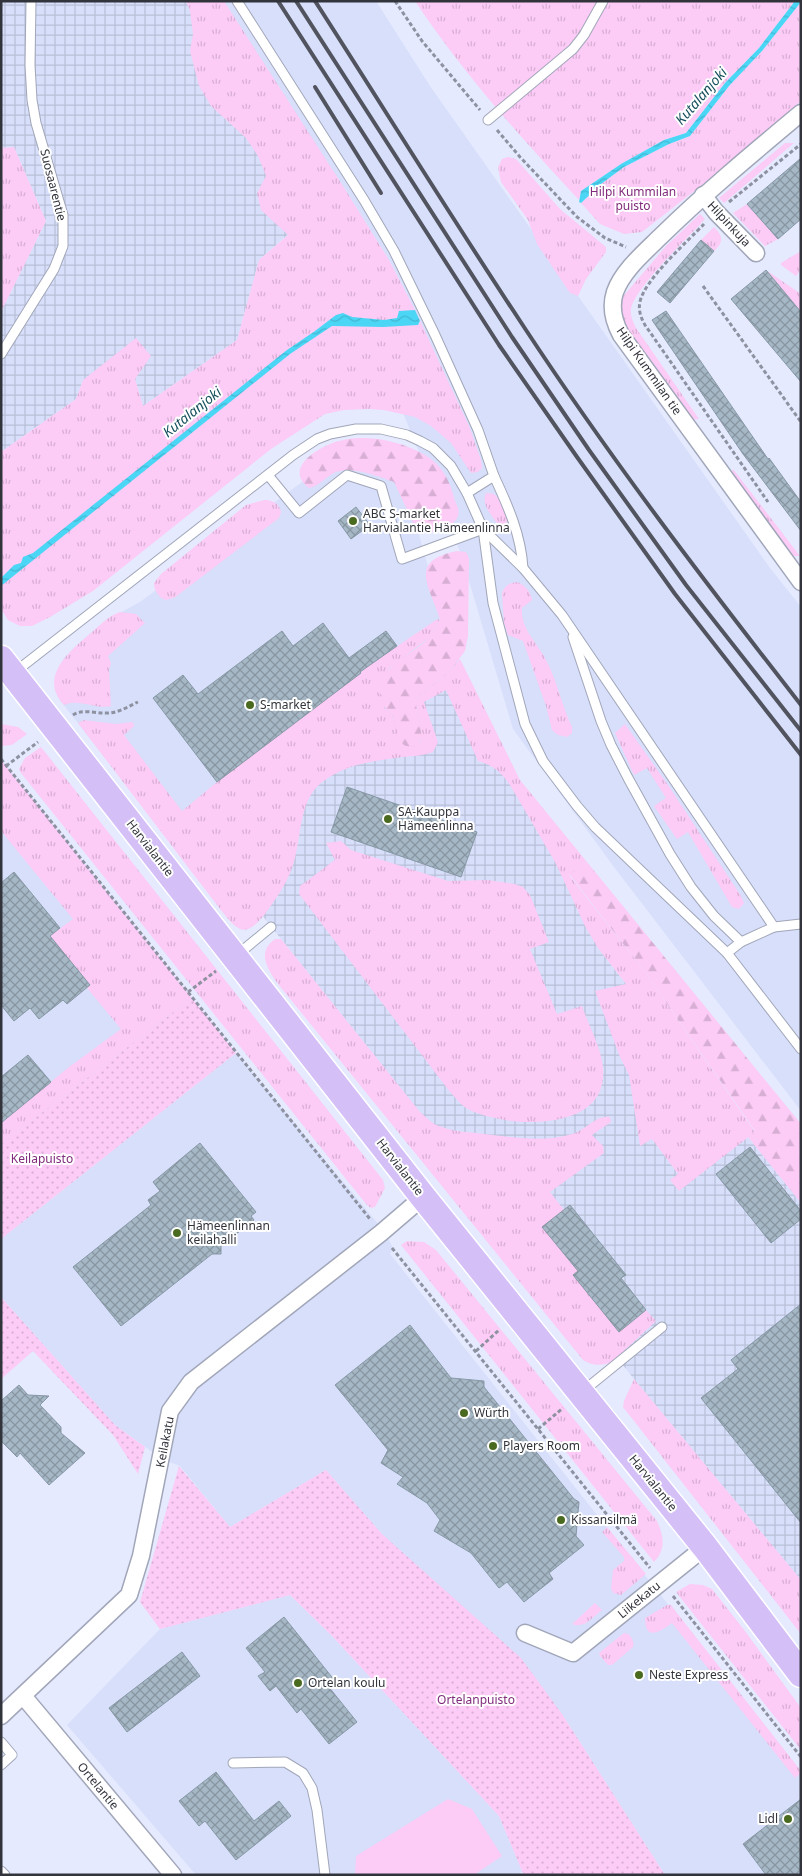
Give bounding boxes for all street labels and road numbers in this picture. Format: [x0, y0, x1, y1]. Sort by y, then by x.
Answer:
street label: Suosaarentie [36, 147, 71, 223]
street label: Hilpinkuja [704, 197, 755, 250]
street label: Hilpi Kummilan tie [613, 323, 686, 418]
street label: Harvialantie [123, 816, 178, 880]
street label: Harvialantie [373, 1135, 428, 1199]
street label: Keilakatu [151, 1415, 178, 1469]
street label: Harvialantie [625, 1451, 682, 1515]
street label: Liikekatu [614, 1577, 664, 1622]
street label: Ortelantie [74, 1758, 123, 1813]

